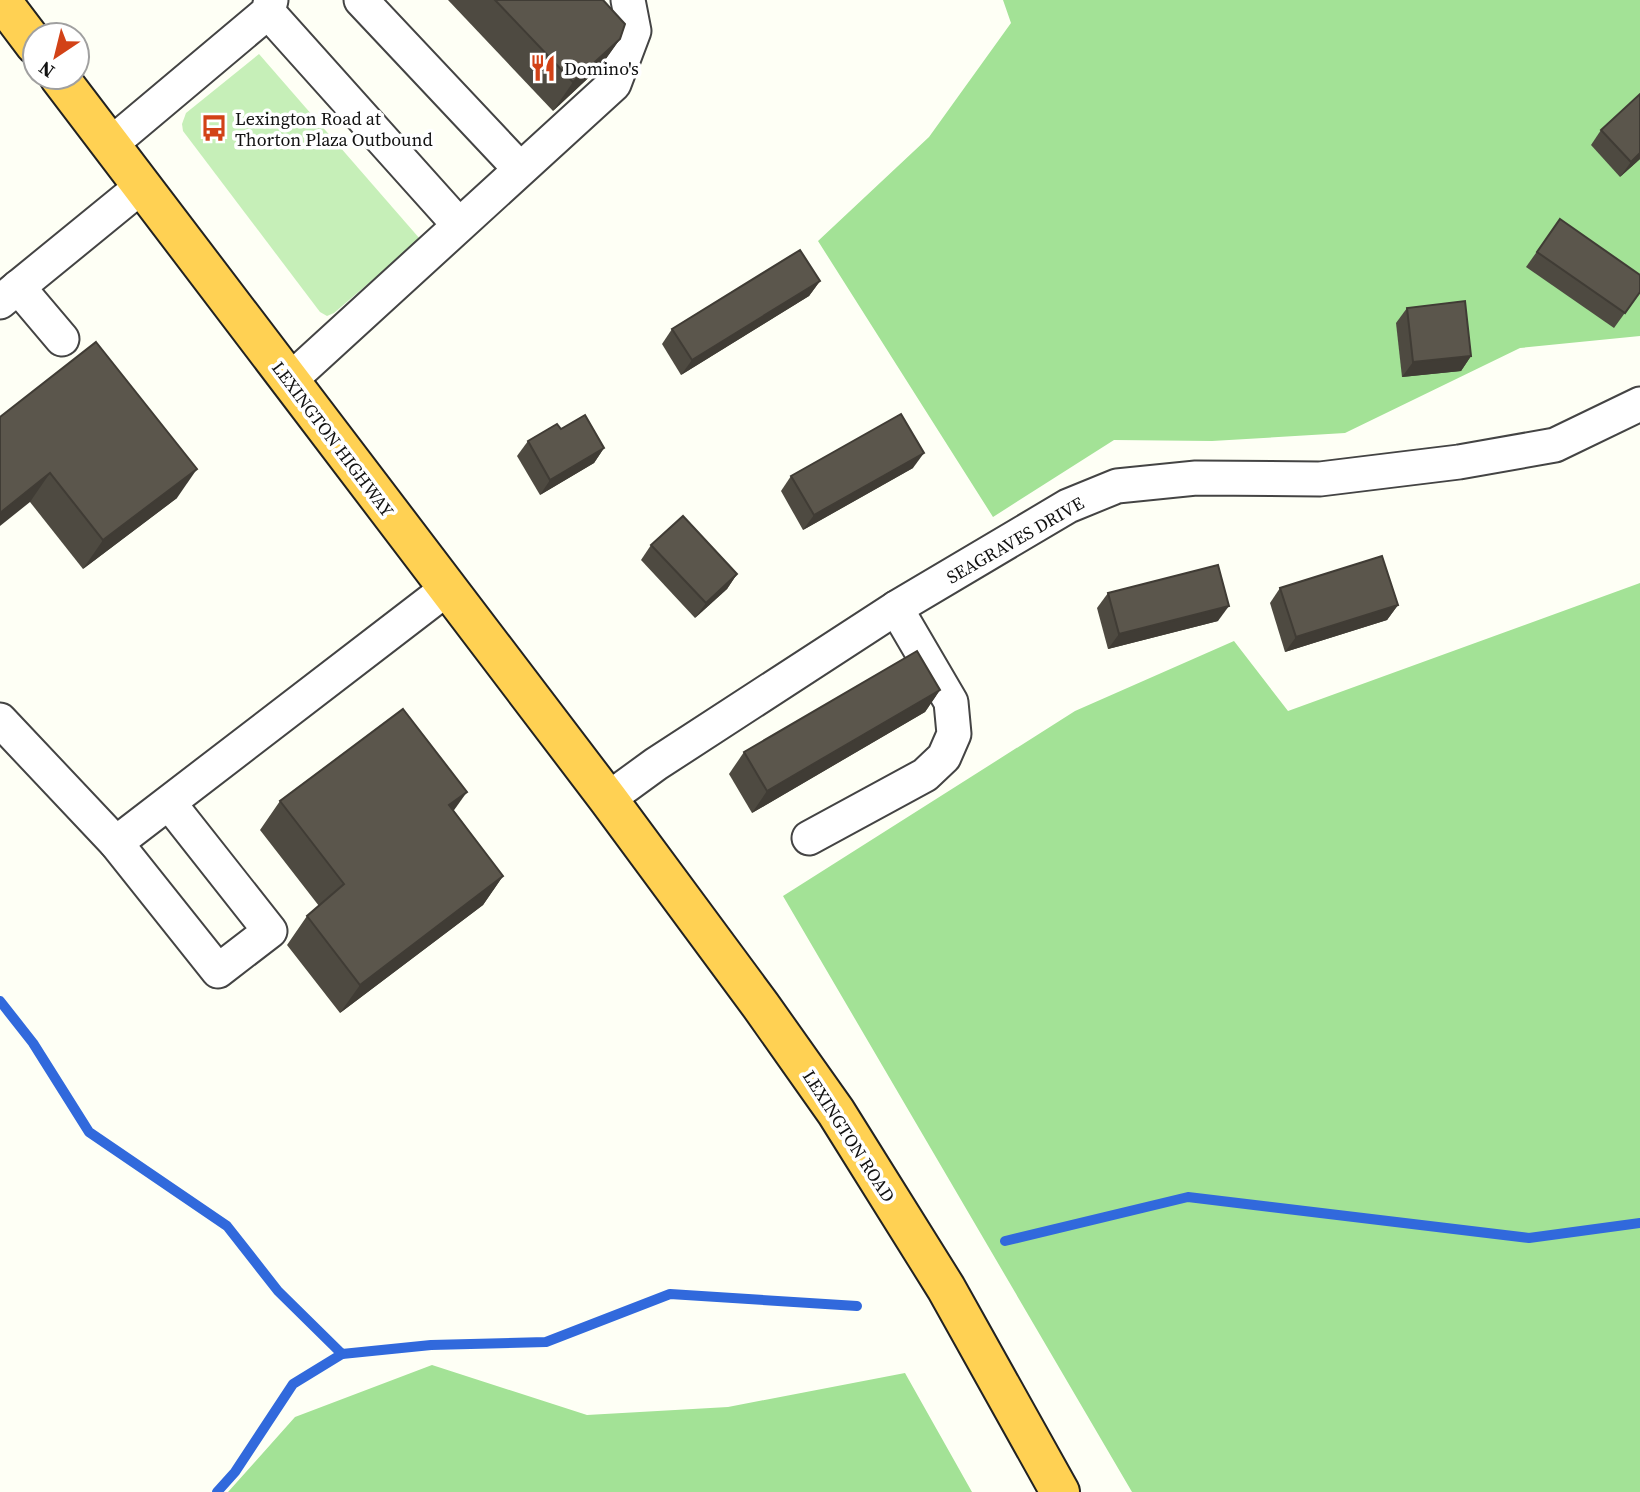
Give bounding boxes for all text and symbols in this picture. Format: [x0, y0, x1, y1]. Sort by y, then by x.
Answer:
north arrow [21, 21, 91, 91]
restaurant icon: Domino's [528, 53, 558, 83]
text: N [33, 55, 59, 85]
place label: Domino's [564, 56, 639, 81]
place label: Lexington Road at Thorton Plaza Outbound [235, 106, 433, 152]
bus stop icon: Lexington Road at Thorton Plaza Outbound [199, 113, 229, 143]
street label: LEXINGTON HIGHWAY [266, 356, 400, 522]
street label: SEAGRAVES DRIVE [942, 490, 1088, 590]
street label: LEXINGTON ROAD [797, 1065, 901, 1207]

